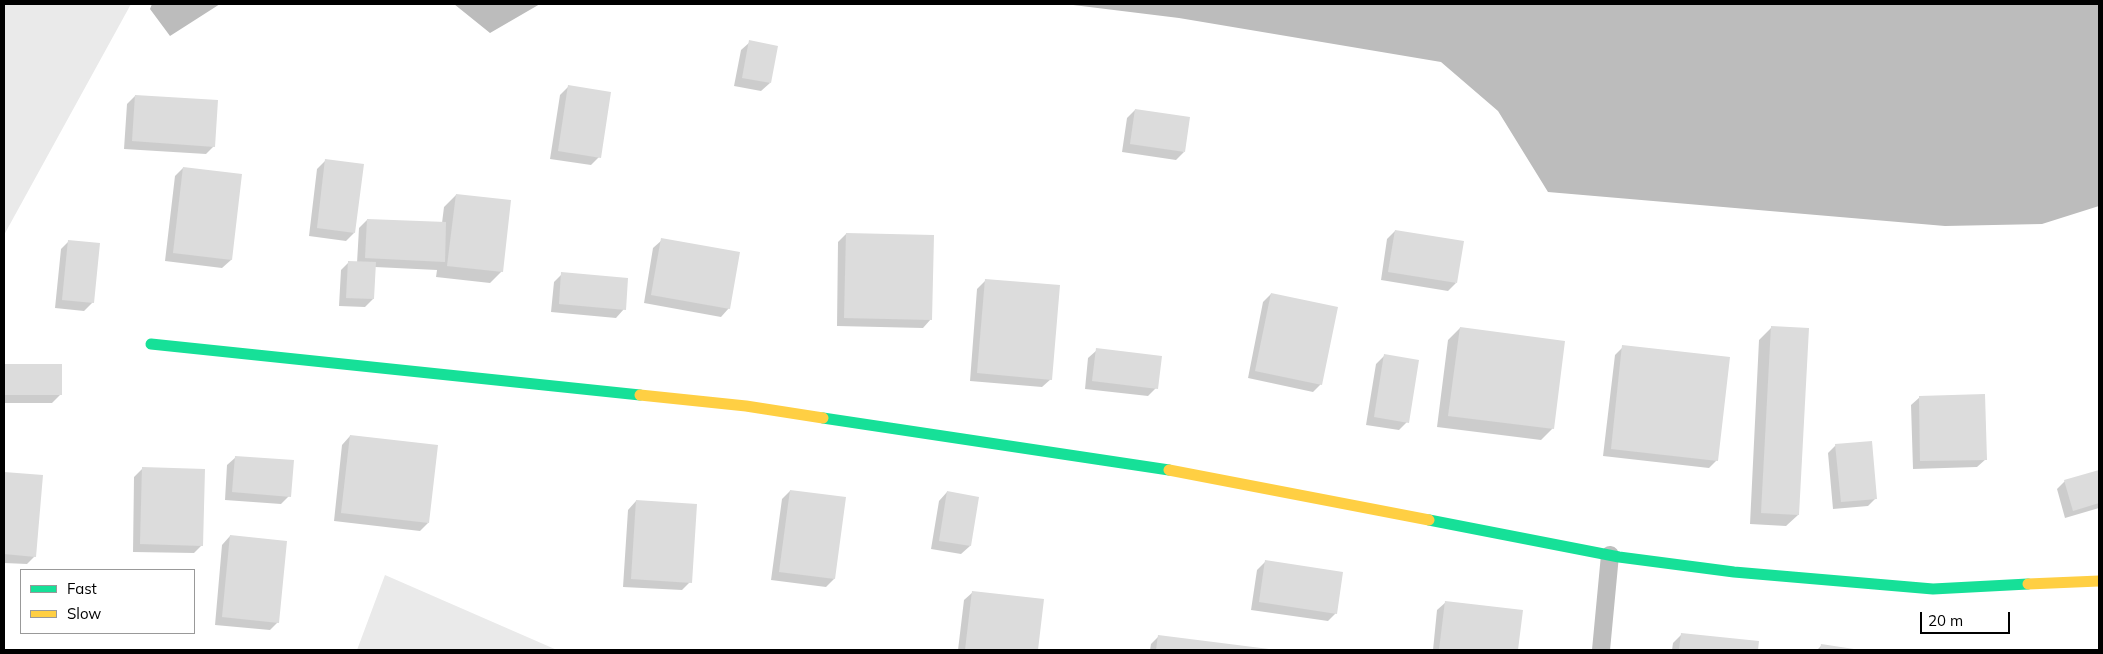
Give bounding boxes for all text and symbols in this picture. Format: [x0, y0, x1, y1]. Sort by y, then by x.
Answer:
legend [20, 569, 195, 634]
text: Fast [67, 579, 97, 598]
scale bar [1923, 602, 2013, 634]
text: Slow [67, 604, 101, 623]
text: 20 m [1928, 611, 1963, 630]

